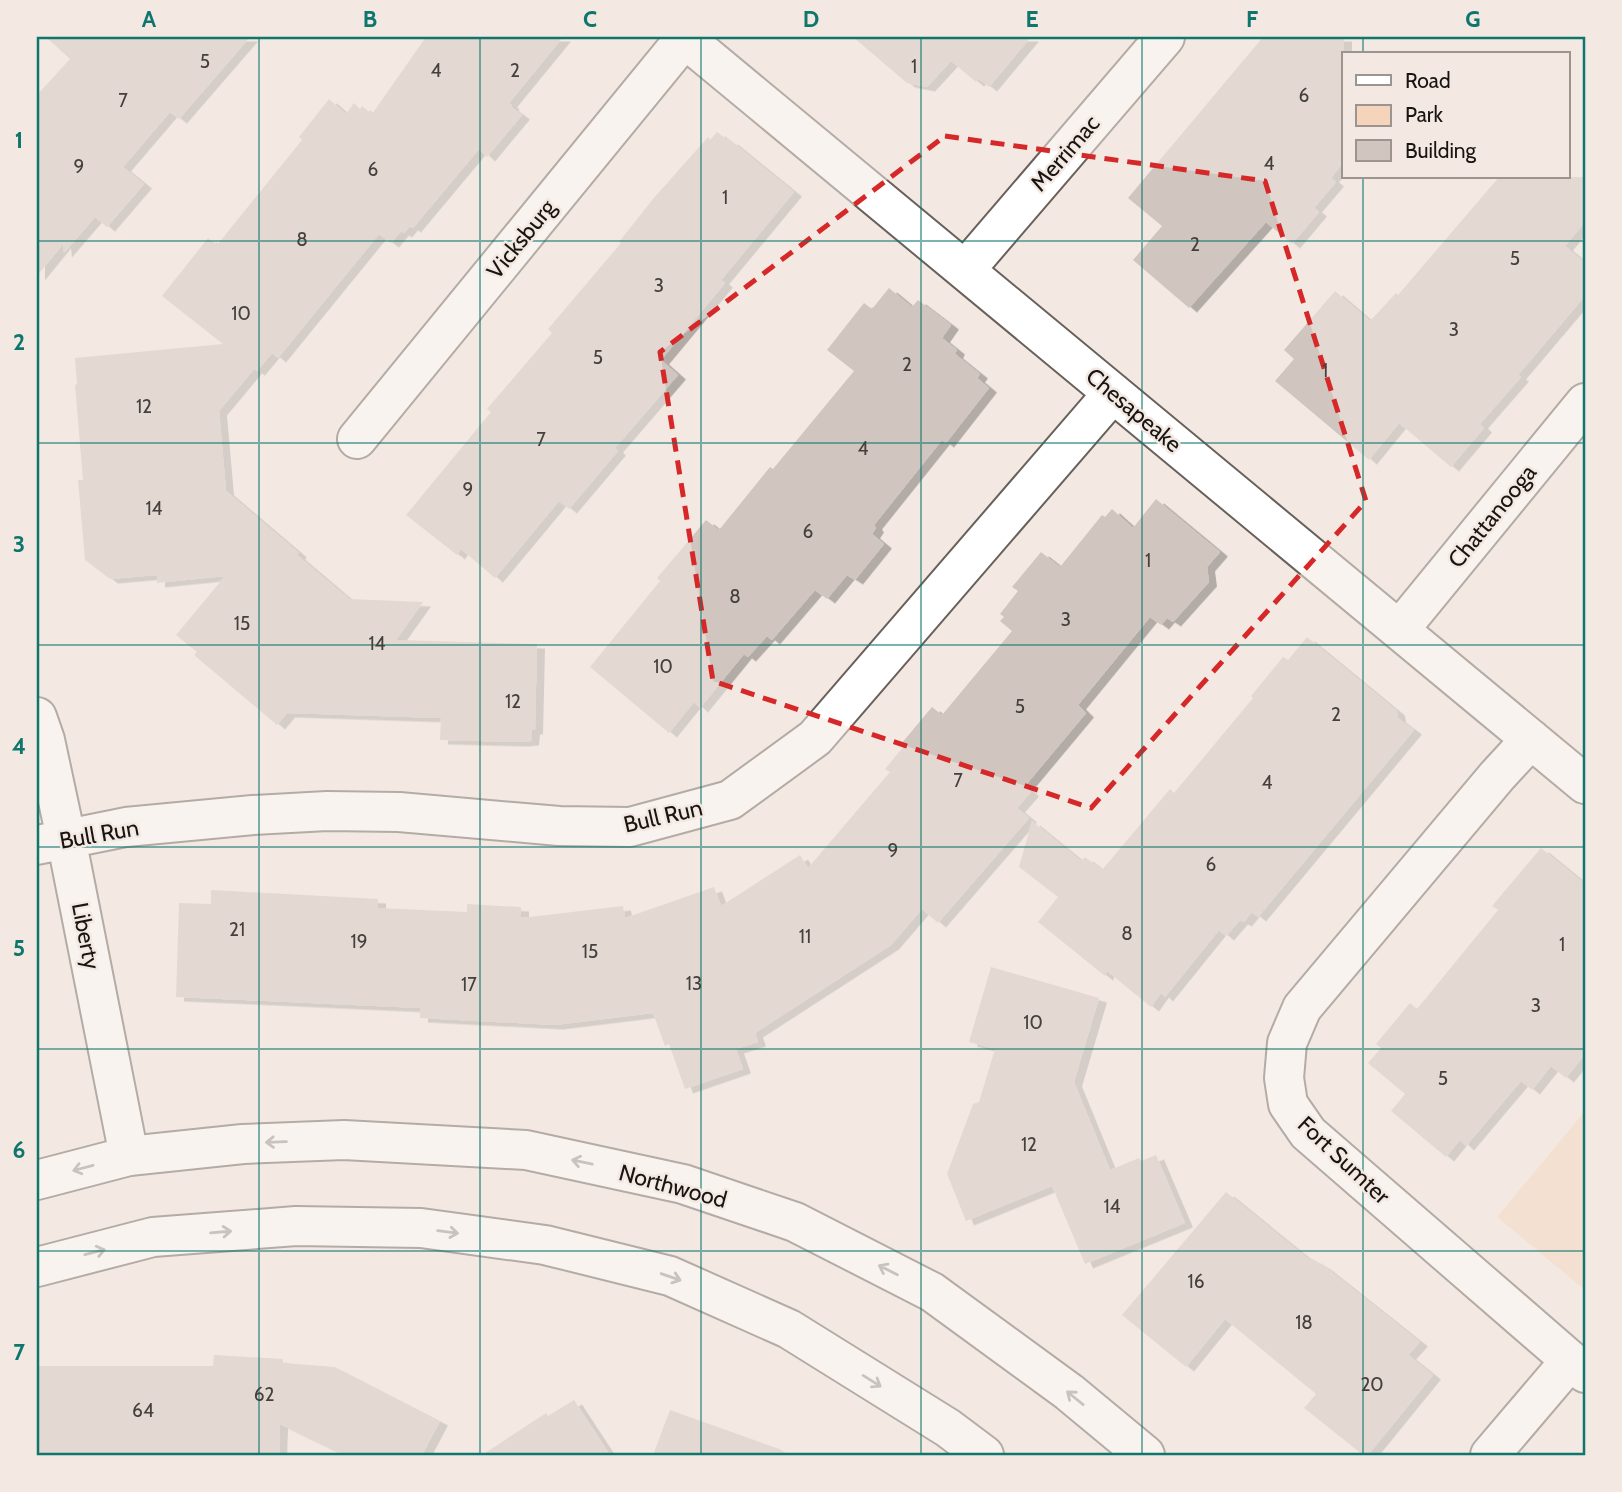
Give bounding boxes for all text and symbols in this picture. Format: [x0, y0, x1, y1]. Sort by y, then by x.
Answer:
text: A [142, 5, 157, 33]
text: B [363, 5, 377, 33]
text: C [583, 5, 597, 33]
text: D [803, 5, 819, 33]
text: E [1025, 5, 1039, 33]
text: F [1246, 5, 1258, 33]
text: G [1465, 5, 1481, 33]
house number: 5 [200, 50, 210, 73]
legend [1342, 52, 1570, 178]
house number: 1 [911, 55, 917, 78]
house number: 4 [431, 59, 442, 82]
house number: 2 [510, 59, 520, 82]
text: Road [1405, 68, 1451, 93]
house number: 6 [1299, 84, 1309, 107]
house number: 7 [118, 89, 128, 112]
text: Park [1405, 102, 1443, 127]
street label: Merrimac [1025, 109, 1105, 197]
text: 1 [15, 126, 23, 154]
text: Building [1405, 138, 1477, 163]
house number: 4 [1264, 152, 1275, 175]
house number: 9 [74, 155, 84, 178]
house number: 6 [368, 158, 378, 181]
house number: 1 [722, 186, 728, 209]
street label: Vicksburg [481, 193, 562, 284]
house number: 8 [296, 228, 308, 251]
house number: 2 [1190, 233, 1200, 256]
house number: 5 [1510, 247, 1520, 270]
house number: 3 [654, 274, 664, 297]
house number: 10 [231, 302, 251, 325]
house number: 3 [1449, 318, 1459, 341]
text: 2 [13, 328, 25, 356]
house number: 5 [593, 346, 603, 369]
house number: 2 [902, 353, 912, 376]
house number: 1 [1322, 359, 1328, 382]
street label: Chesapeake [1081, 362, 1188, 458]
house number: 12 [136, 395, 152, 418]
house number: 7 [536, 428, 546, 451]
house number: 4 [858, 437, 869, 460]
street label: Chattanooga [1442, 459, 1542, 573]
house number: 9 [463, 478, 473, 501]
house number: 14 [145, 497, 163, 520]
house number: 6 [803, 520, 813, 543]
text: 3 [13, 530, 25, 558]
house number: 1 [1145, 549, 1151, 572]
house number: 8 [729, 585, 741, 608]
house number: 3 [1061, 608, 1071, 631]
house number: 15 [234, 612, 250, 635]
house number: 14 [368, 632, 386, 655]
house number: 10 [653, 655, 673, 678]
house number: 12 [505, 690, 521, 713]
house number: 5 [1015, 695, 1025, 718]
house number: 2 [1331, 703, 1341, 726]
text: 4 [12, 732, 26, 760]
house number: 7 [953, 769, 963, 792]
house number: 4 [1262, 771, 1273, 794]
street label: Bull Run [621, 793, 705, 839]
street label: Bull Run [57, 813, 141, 855]
house number: 9 [888, 839, 898, 862]
house number: 6 [1206, 853, 1216, 876]
street label: Liberty [66, 900, 106, 972]
house number: 21 [229, 918, 245, 941]
house number: 8 [1121, 922, 1133, 945]
house number: 11 [799, 925, 811, 948]
house number: 19 [351, 930, 368, 953]
house number: 1 [1559, 933, 1565, 956]
text: 5 [13, 934, 25, 962]
house number: 15 [582, 940, 598, 963]
house number: 13 [686, 972, 702, 995]
house number: 17 [461, 973, 477, 996]
house number: 3 [1531, 994, 1541, 1017]
house number: 10 [1023, 1011, 1043, 1034]
house number: 5 [1438, 1067, 1448, 1090]
street label: Fort Sumter [1292, 1110, 1396, 1210]
house number: 12 [1021, 1133, 1037, 1156]
text: 6 [13, 1136, 25, 1164]
one-way arrow [265, 1136, 288, 1149]
one-way arrow [571, 1155, 594, 1169]
street label: Northwood [616, 1158, 730, 1214]
one-way arrow [72, 1162, 95, 1175]
house number: 14 [1103, 1195, 1121, 1218]
one-way arrow [209, 1225, 232, 1238]
one-way arrow [436, 1225, 459, 1238]
one-way arrow [83, 1245, 106, 1258]
one-way arrow [878, 1262, 899, 1276]
house number: 16 [1188, 1270, 1205, 1293]
one-way arrow [659, 1272, 681, 1284]
house number: 18 [1295, 1311, 1313, 1334]
text: 7 [13, 1338, 25, 1366]
house number: 20 [1360, 1373, 1384, 1396]
one-way arrow [862, 1374, 882, 1388]
house number: 62 [254, 1383, 274, 1406]
one-way arrow [1067, 1390, 1085, 1405]
house number: 64 [132, 1399, 154, 1422]

